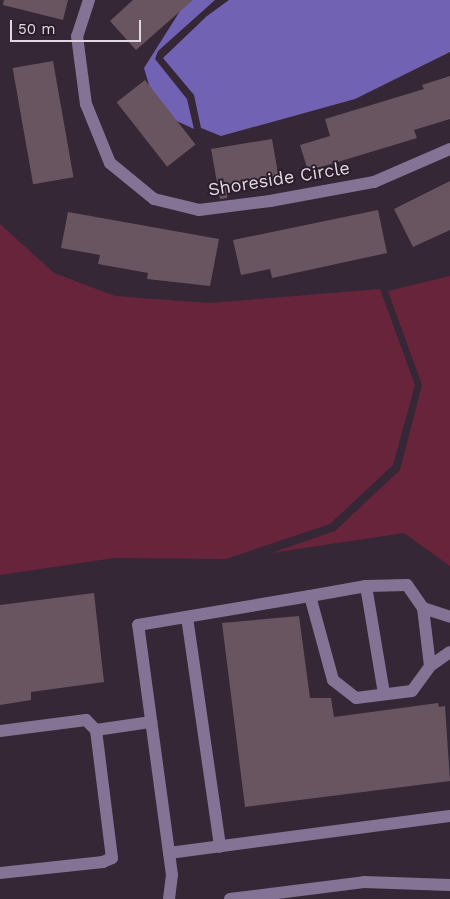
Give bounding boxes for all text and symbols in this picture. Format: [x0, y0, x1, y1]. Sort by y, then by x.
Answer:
scale bar [12, 10, 144, 42]
text: 50 m [18, 20, 55, 38]
street label: Shoreside Circle [207, 157, 351, 201]

